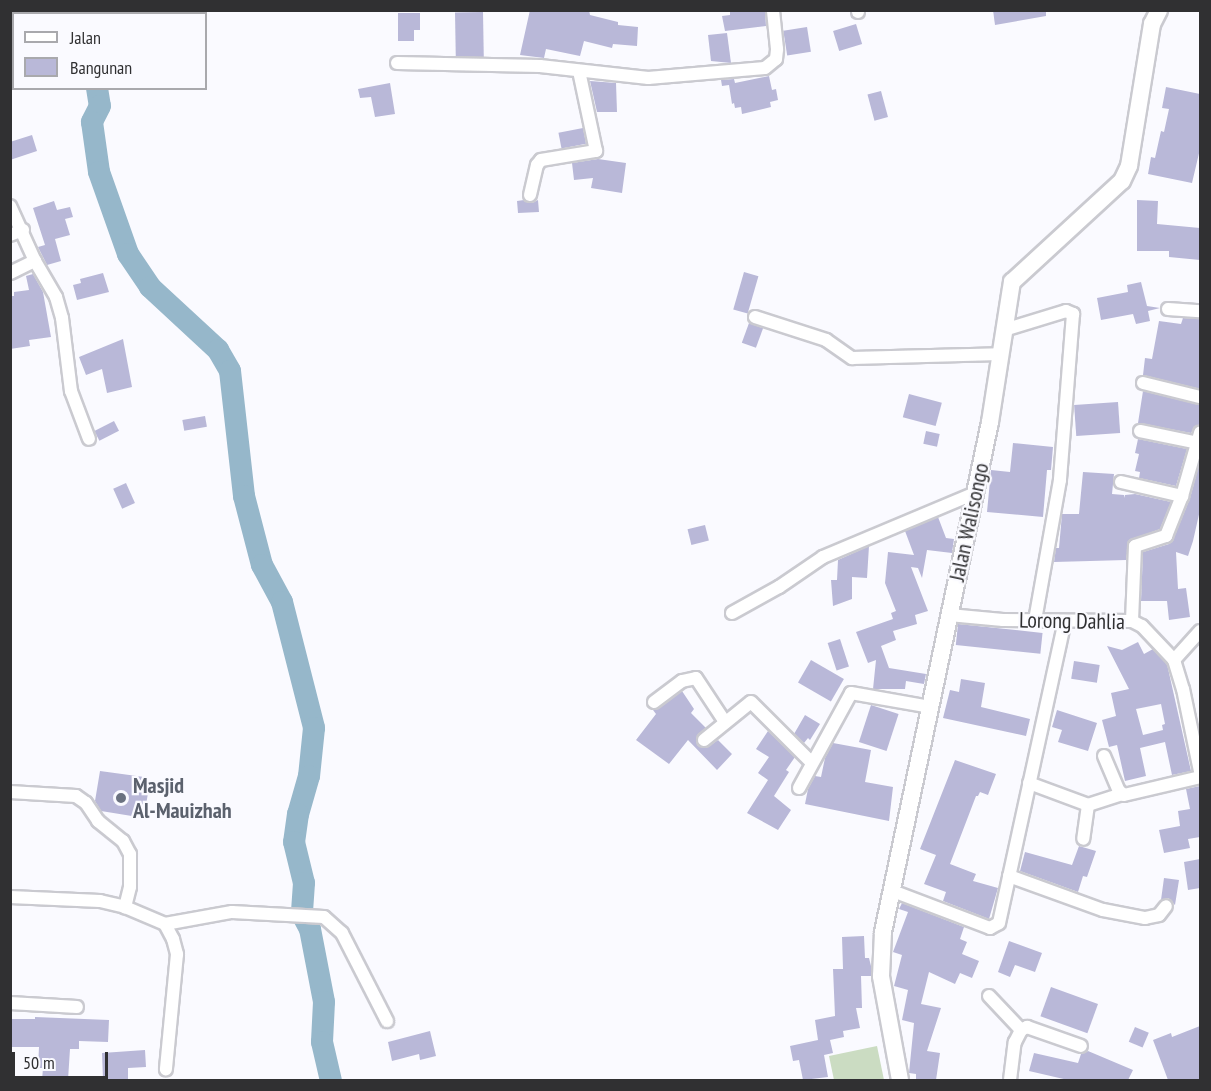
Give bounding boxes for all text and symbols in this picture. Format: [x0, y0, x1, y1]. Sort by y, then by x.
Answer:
legend [12, 12, 207, 90]
text: Jalan [70, 26, 101, 49]
text: Bangunan [70, 56, 132, 79]
street label: Jalan Walisongo [944, 460, 994, 584]
street label: Lorong Dahlia [1019, 607, 1125, 635]
place label: Masjid Al-Mauizhah [133, 772, 232, 824]
marker: Masjid Al-Mauizhah [114, 791, 128, 805]
scale bar [15, 1040, 111, 1078]
text: 50 m [23, 1051, 55, 1074]

